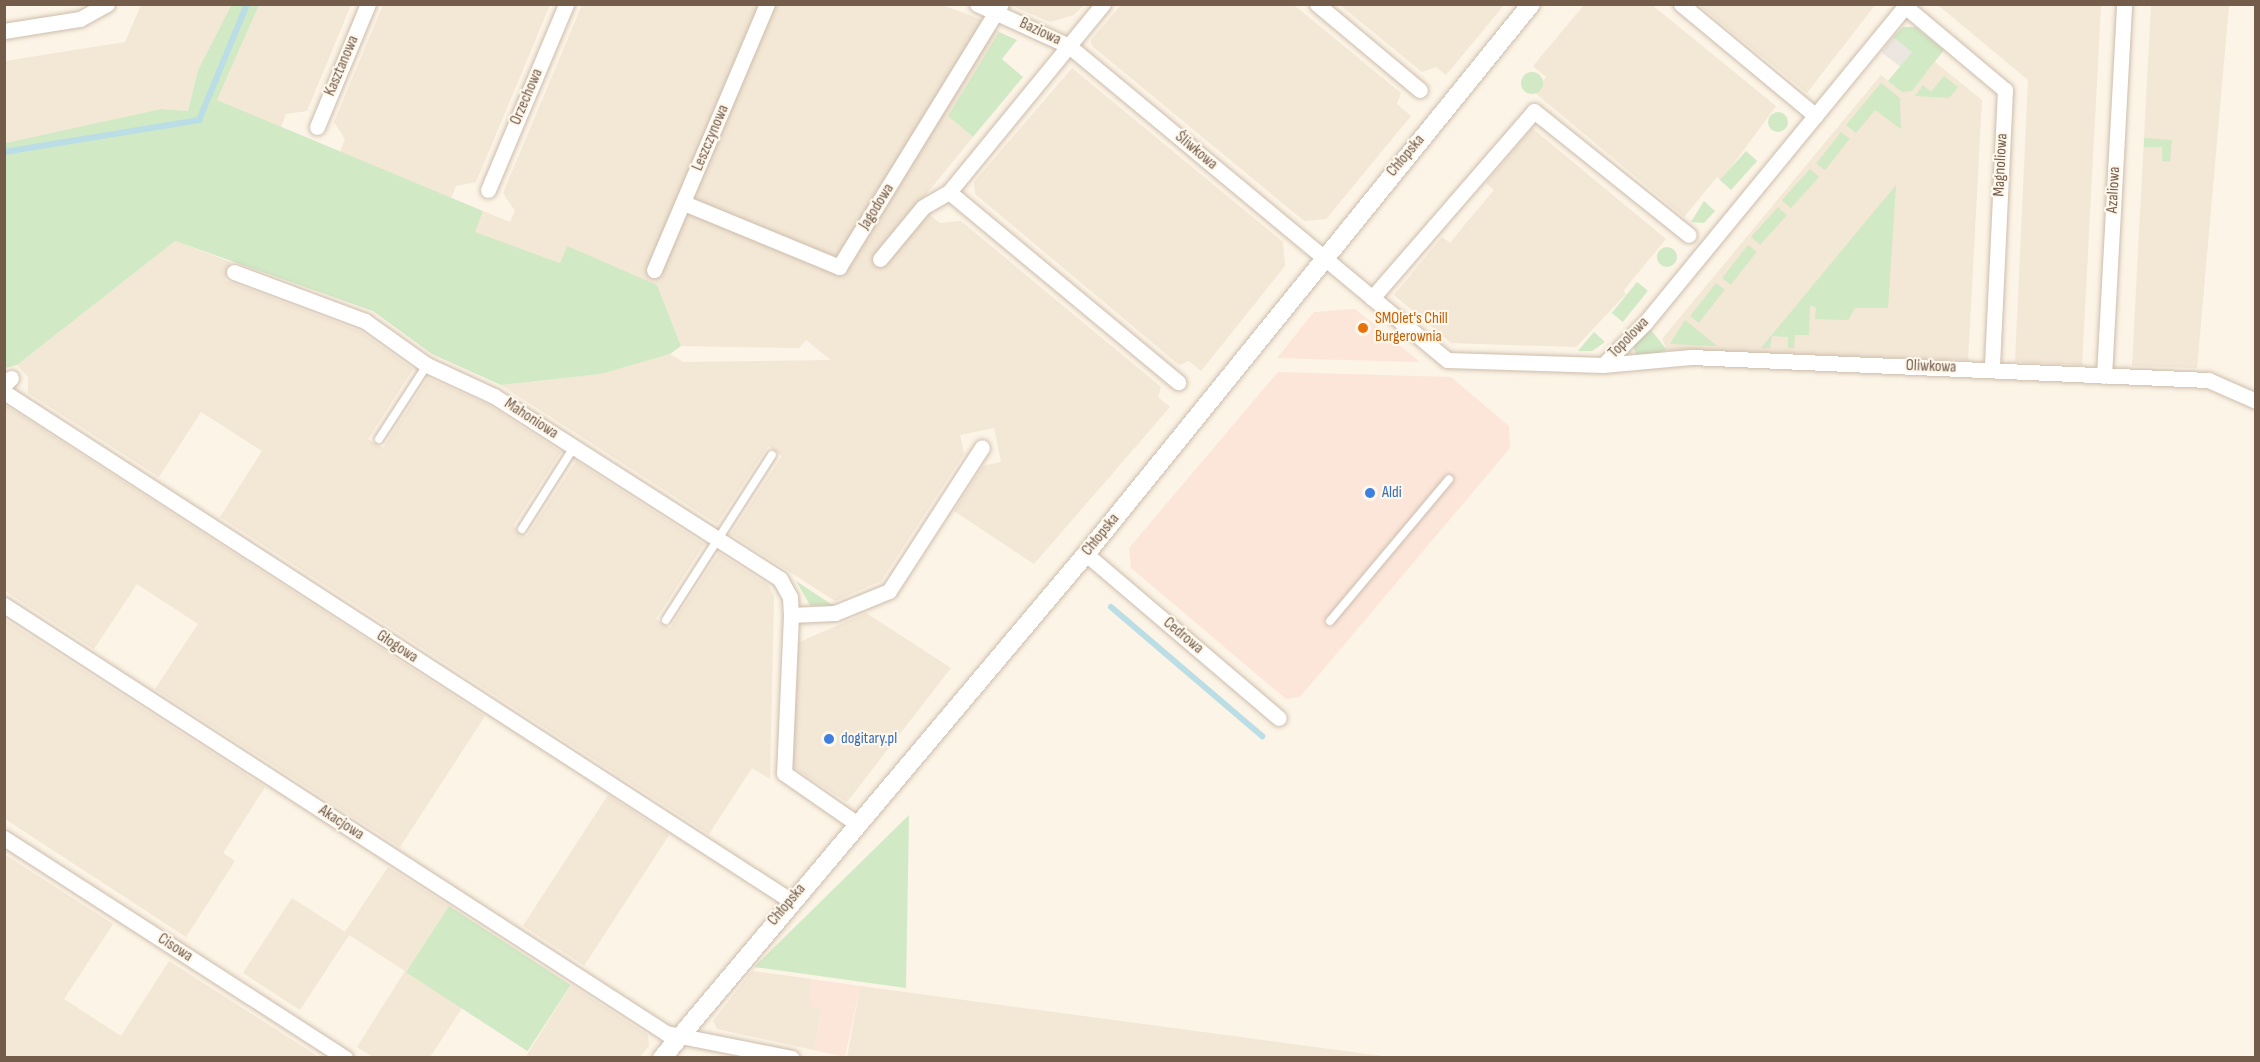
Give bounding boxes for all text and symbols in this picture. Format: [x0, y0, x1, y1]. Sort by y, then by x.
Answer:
street label: Baziowa [1016, 14, 1064, 50]
street label: Kasztanowa [321, 33, 363, 99]
street label: Orzechowa [507, 66, 547, 128]
street label: Leszczynowa [689, 102, 733, 174]
street label: Śliwkowa [1171, 128, 1221, 174]
street label: Chłopska [1383, 131, 1429, 181]
street label: Magnoliowa [1990, 133, 2012, 197]
street label: Azaliowa [2103, 166, 2125, 214]
street label: Jagodowa [855, 180, 899, 234]
place label: SMOlet's Chill Burgerownia [1375, 309, 1448, 347]
street label: Topolowa [1605, 313, 1653, 363]
marker: SMOlet's Chill Burgerownia [1356, 321, 1370, 335]
street label: Oliwkowa [1905, 357, 1957, 377]
street label: Mahoniowa [500, 394, 562, 444]
place label: Aldi [1382, 483, 1402, 503]
marker: Aldi [1363, 486, 1377, 500]
street label: Chłopska [1078, 510, 1124, 560]
street label: Cedrowa [1159, 614, 1207, 658]
street label: Głogowa [373, 627, 421, 667]
place label: dogitary.pl [841, 729, 897, 749]
marker: dogitary.pl [822, 732, 836, 746]
street label: Akacjowa [315, 801, 367, 845]
street label: Chłopska [764, 880, 810, 930]
street label: Cisowa [154, 930, 196, 966]

